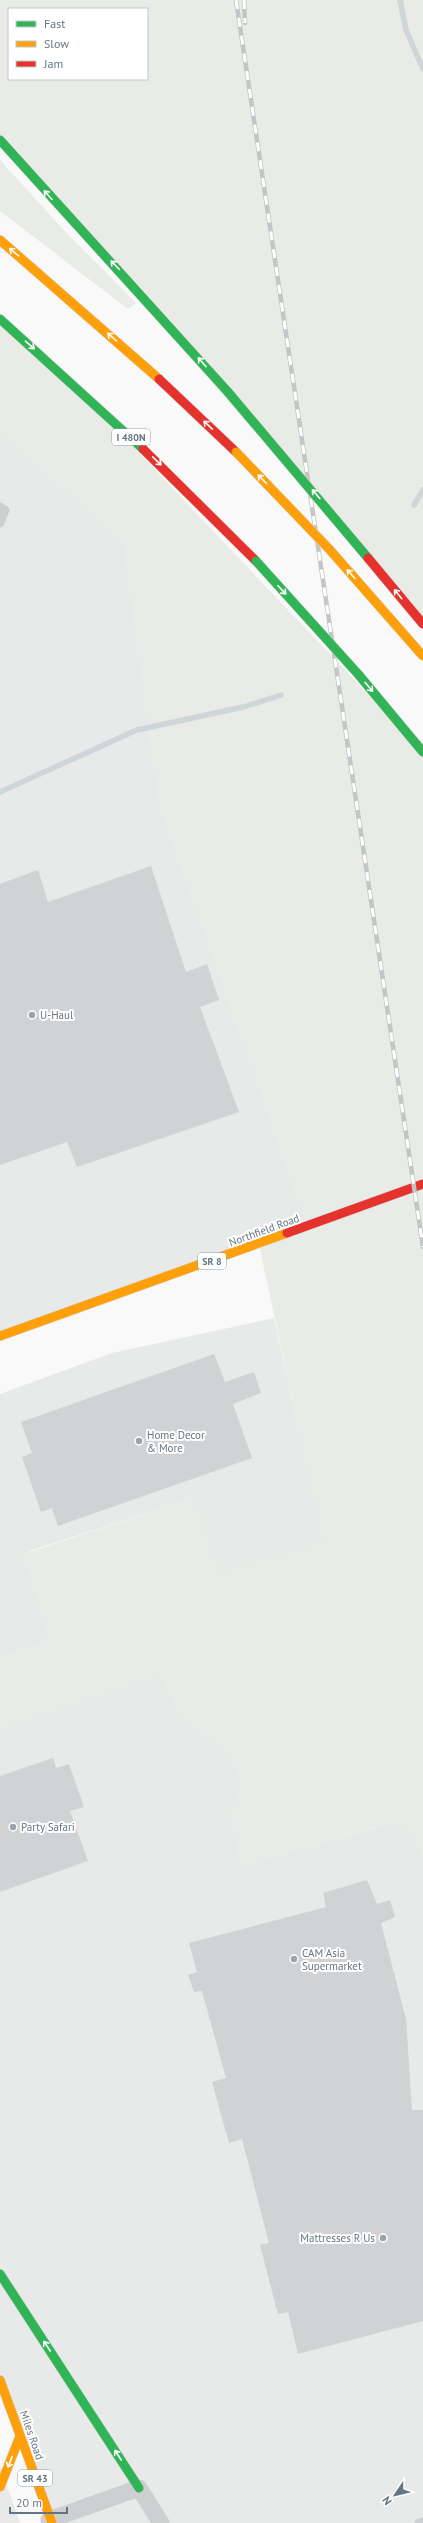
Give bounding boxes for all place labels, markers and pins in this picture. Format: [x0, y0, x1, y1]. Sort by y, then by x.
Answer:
place label: U-Haul [40, 1008, 74, 1022]
marker: U-Haul [27, 1010, 37, 1020]
place label: Home Decor & More [147, 1428, 205, 1455]
marker: Home Decor & More [134, 1436, 144, 1446]
place label: Party Safari [21, 1820, 75, 1834]
marker: Party Safari [8, 1822, 18, 1832]
place label: CAM Asia Supermarket [302, 1946, 362, 1973]
marker: CAM Asia Supermarket [289, 1954, 299, 1964]
place label: Mattresses R Us [300, 2231, 375, 2245]
marker: Mattresses R Us [378, 2233, 388, 2243]

